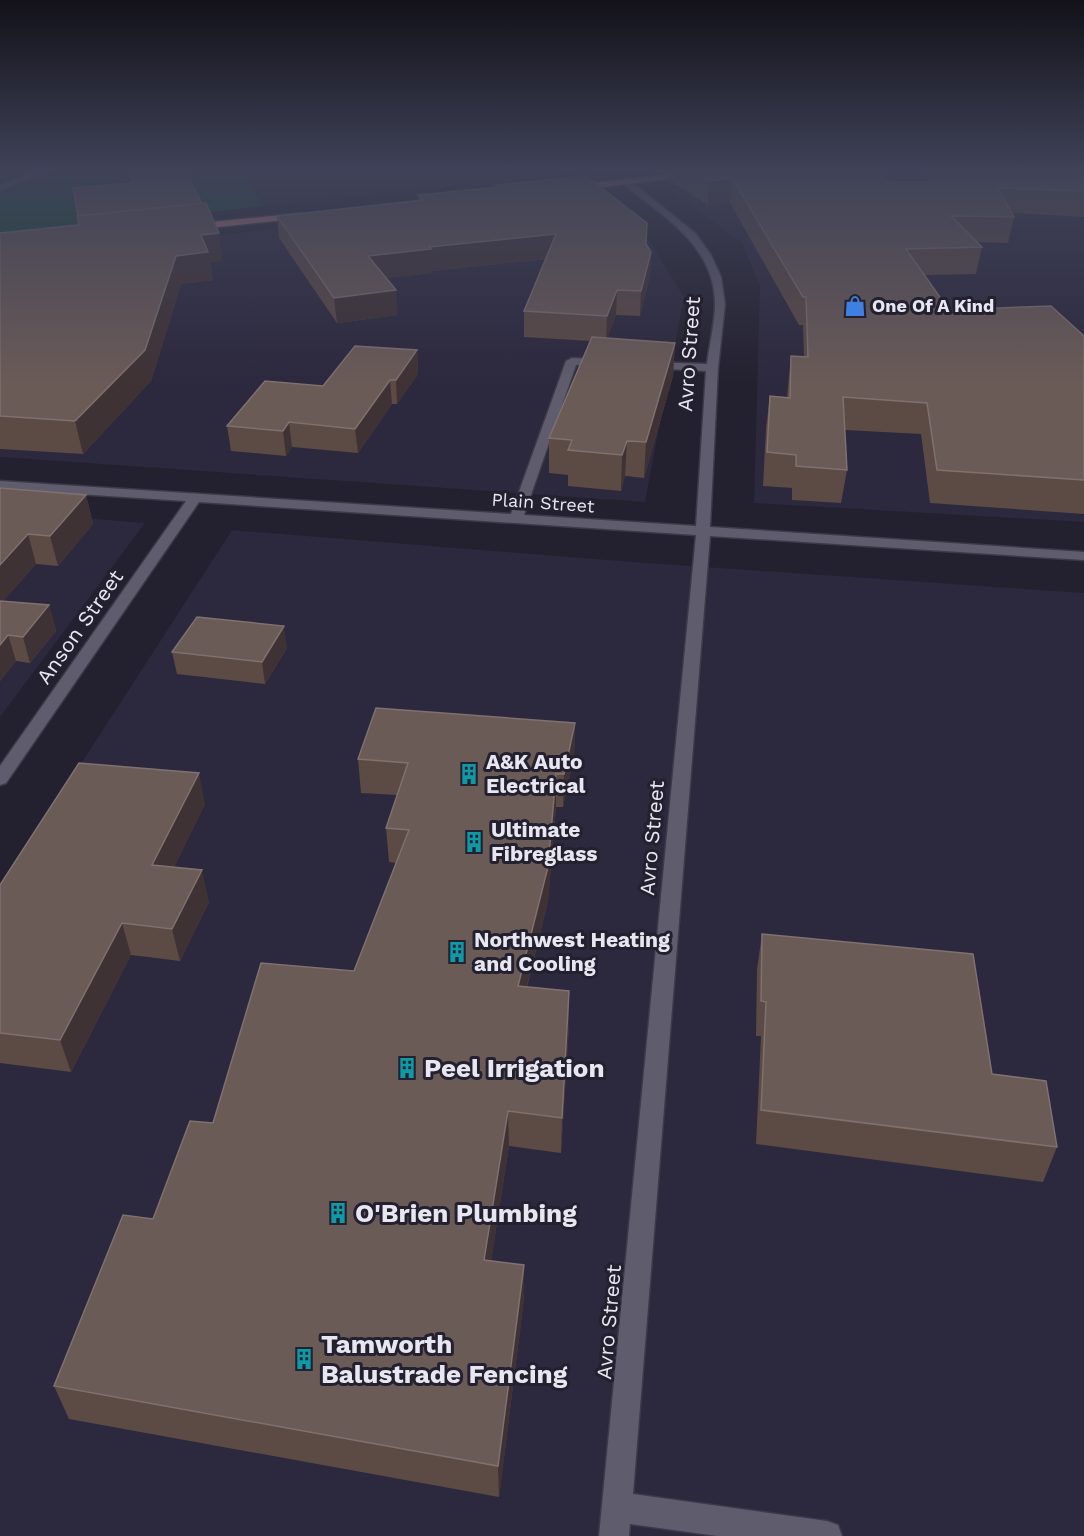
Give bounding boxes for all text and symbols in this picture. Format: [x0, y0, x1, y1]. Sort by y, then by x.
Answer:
shop icon: One Of A Kind [843, 294, 867, 318]
street label: Avro Street [672, 295, 705, 412]
place label: One Of A Kind [872, 295, 994, 316]
street label: Plain Street [491, 488, 596, 517]
street label: Anson Street [31, 565, 128, 689]
place label: A&K Auto Electrical [486, 749, 586, 798]
building icon: A&K Auto Electrical [457, 762, 481, 786]
street label: Avro Street [634, 779, 669, 896]
place label: Ultimate Fibreglass [491, 817, 598, 866]
building icon: Ultimate Fibreglass [462, 830, 486, 854]
place label: Northwest Heating and Cooling [474, 927, 670, 976]
building icon: Northwest Heating and Cooling [445, 940, 469, 964]
place label: Peel Irrigation [424, 1053, 605, 1083]
building icon: Peel Irrigation [395, 1056, 419, 1080]
place label: O'Brien Plumbing [355, 1198, 577, 1228]
building icon: O'Brien Plumbing [326, 1201, 350, 1225]
street label: Avro Street [591, 1263, 626, 1380]
place label: Tamworth Balustrade Fencing [321, 1329, 568, 1389]
building icon: Tamworth Balustrade Fencing [292, 1347, 316, 1371]

